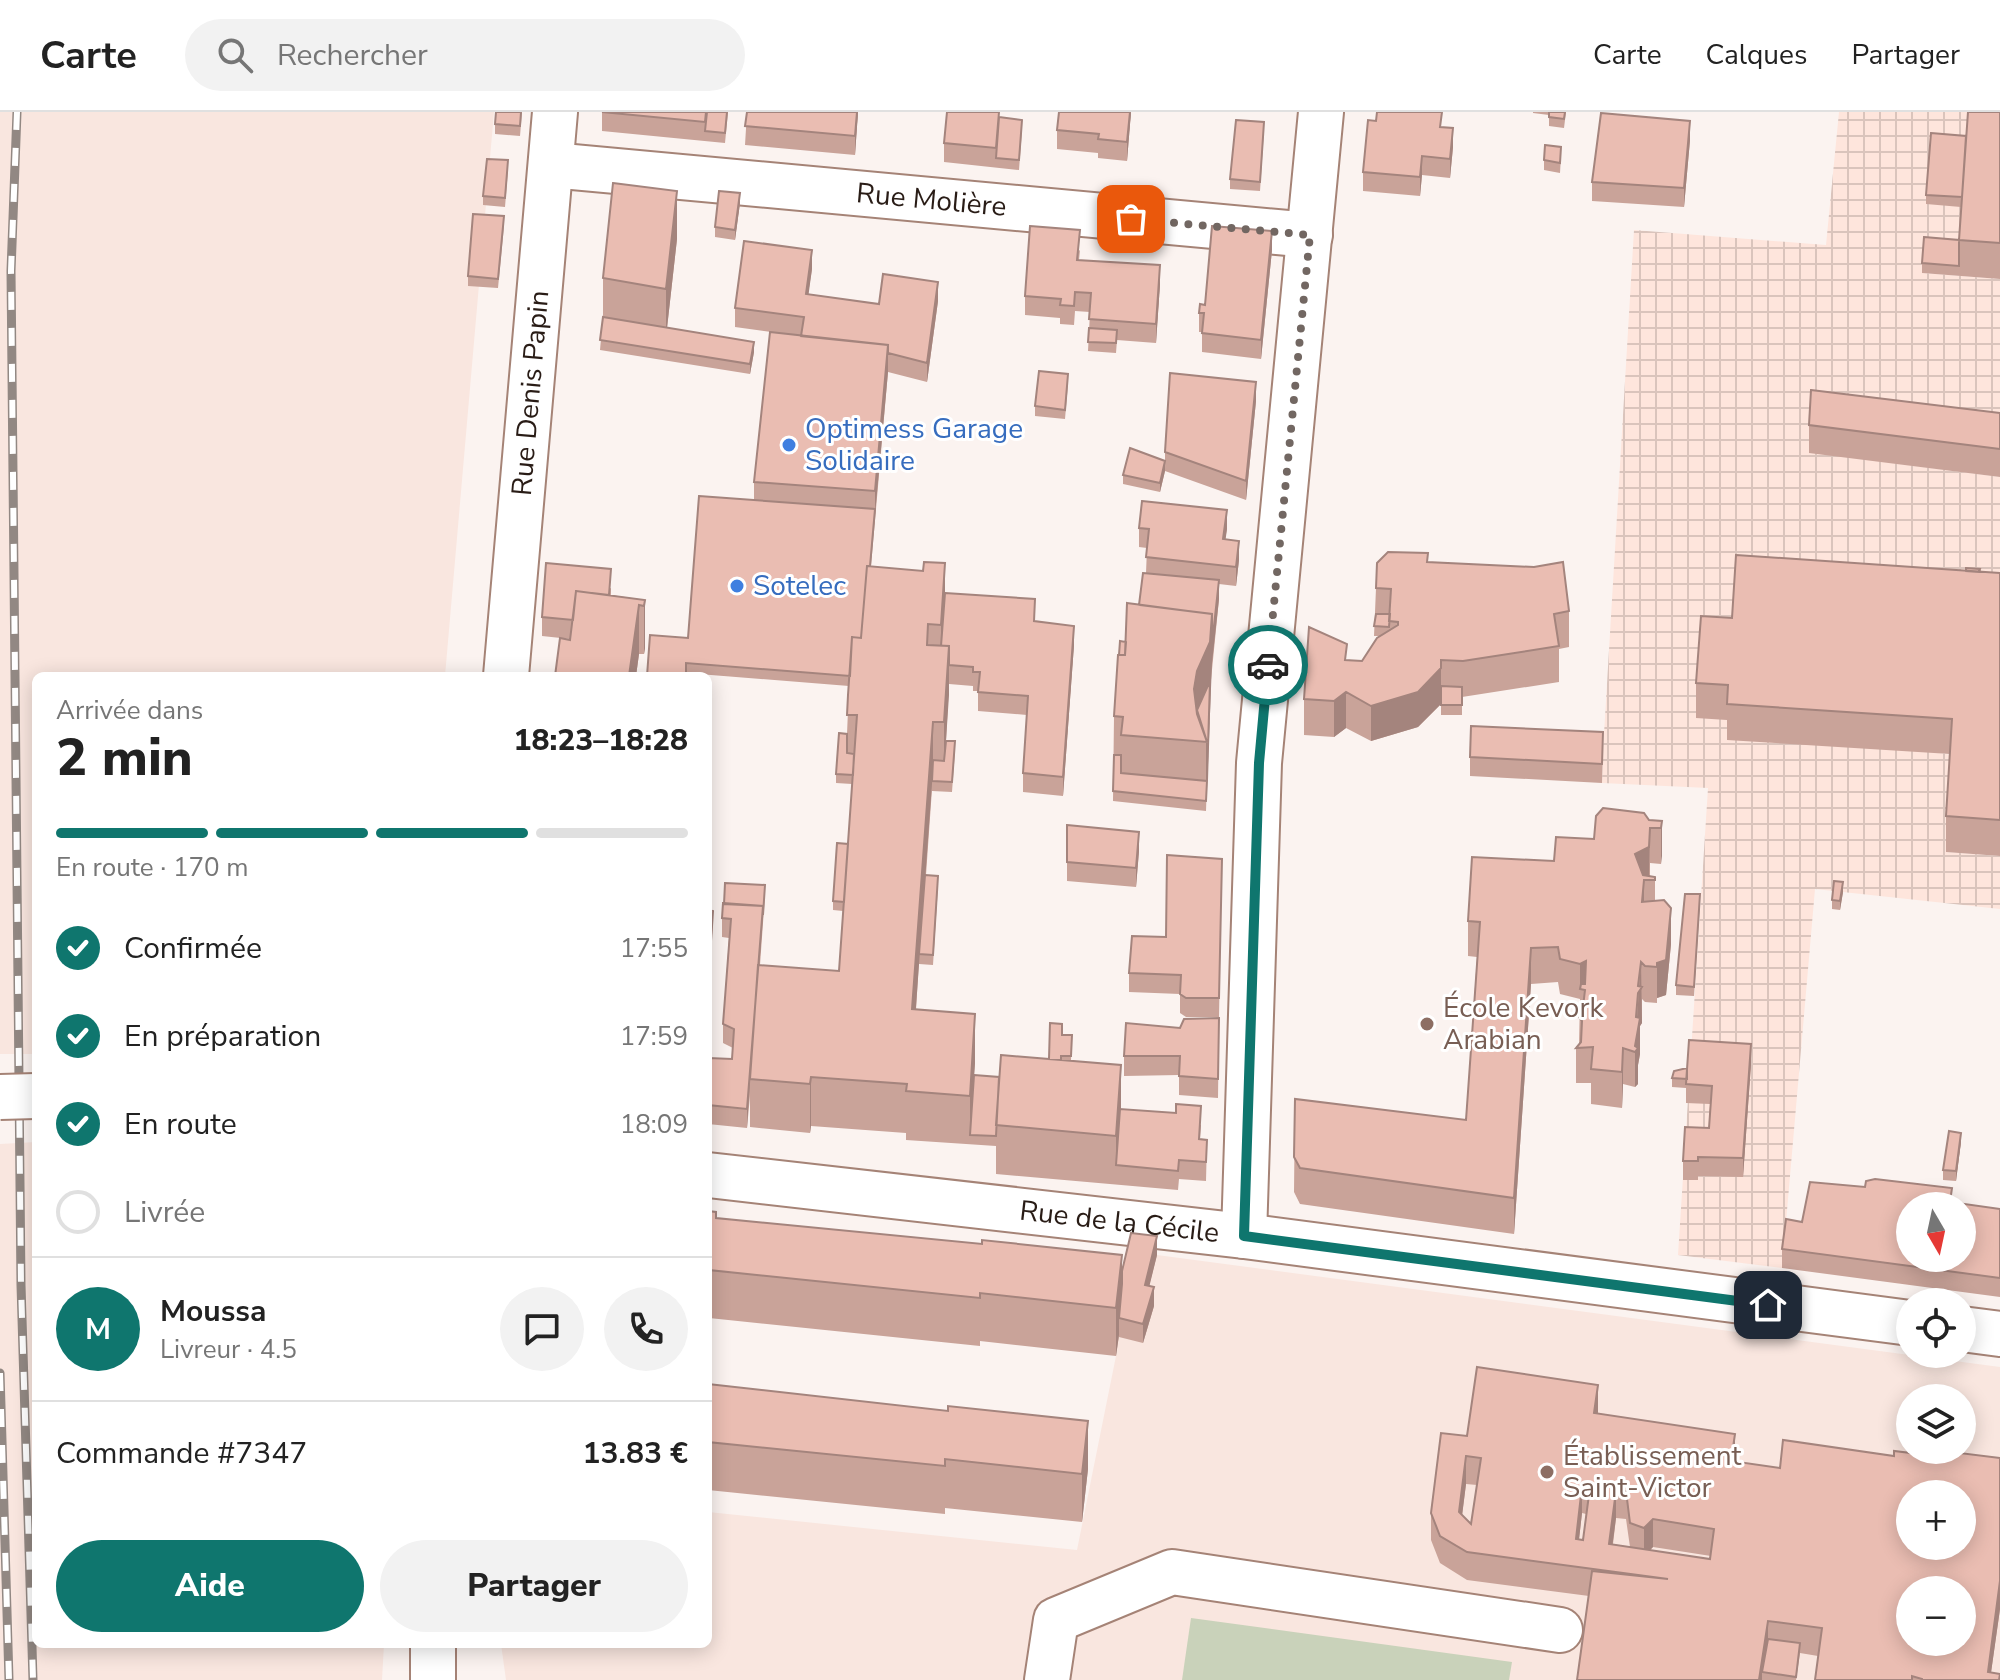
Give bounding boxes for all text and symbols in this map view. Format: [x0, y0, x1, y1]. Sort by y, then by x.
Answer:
search box [185, 19, 745, 91]
text: Carte [40, 30, 137, 81]
icon: search [213, 33, 257, 77]
text: Rechercher [277, 35, 428, 76]
text: Carte [1593, 36, 1662, 74]
text: Calques [1706, 36, 1807, 74]
text: Partager [1851, 36, 1960, 74]
street label: Rue Molière [855, 174, 1008, 226]
pin [1097, 185, 1165, 253]
icon: bag [1109, 197, 1153, 241]
street label: Rue Denis Papin [503, 289, 558, 497]
place label: Optimess Garage Solidaire [805, 410, 1023, 480]
marker: Optimess Garage Solidaire [780, 436, 798, 454]
place label: Sotelec [753, 567, 846, 605]
marker: Sotelec [728, 577, 746, 595]
courier [1228, 625, 1308, 705]
icon: car [1246, 643, 1290, 687]
text: Arrivée dans [56, 693, 203, 728]
text: 18:23–18:28 [513, 720, 688, 761]
text: 2 min [56, 722, 193, 793]
text: En route · 170 m [56, 850, 249, 885]
icon: check [56, 926, 100, 970]
text: Confirmée [124, 928, 262, 969]
text: 17:55 [620, 931, 688, 966]
place label: École Kevork Arabian [1443, 989, 1604, 1059]
icon: check [56, 1014, 100, 1058]
marker: École Kevork Arabian [1418, 1015, 1436, 1033]
text: En préparation [124, 1016, 321, 1057]
text: 17:59 [620, 1019, 688, 1054]
icon: check [56, 1102, 100, 1146]
text: En route [124, 1104, 237, 1145]
text: 18:09 [620, 1107, 688, 1142]
text: Livrée [124, 1192, 205, 1233]
street label: Rue de la Cécile [1018, 1192, 1221, 1252]
north arrow [1896, 1192, 1976, 1272]
map controls [1896, 1192, 1976, 1656]
pin [1734, 1271, 1802, 1339]
icon: home [1746, 1283, 1790, 1327]
button: chat [500, 1287, 584, 1371]
button: phone [604, 1287, 688, 1371]
button: locate [1896, 1288, 1976, 1368]
text: Moussa [160, 1291, 266, 1332]
text: M [85, 1309, 111, 1350]
text: Livreur · 4.5 [160, 1332, 297, 1367]
button: layers [1896, 1384, 1976, 1464]
text: Commande #7347 [56, 1433, 307, 1474]
text: 13.83 € [582, 1433, 688, 1474]
place label: Établissement Saint-Victor [1563, 1437, 1742, 1507]
marker: Établissement Saint-Victor [1538, 1463, 1556, 1481]
button: + [1896, 1480, 1976, 1560]
button: Aide [56, 1540, 364, 1632]
button: Partager [380, 1540, 688, 1632]
button: − [1896, 1576, 1976, 1656]

